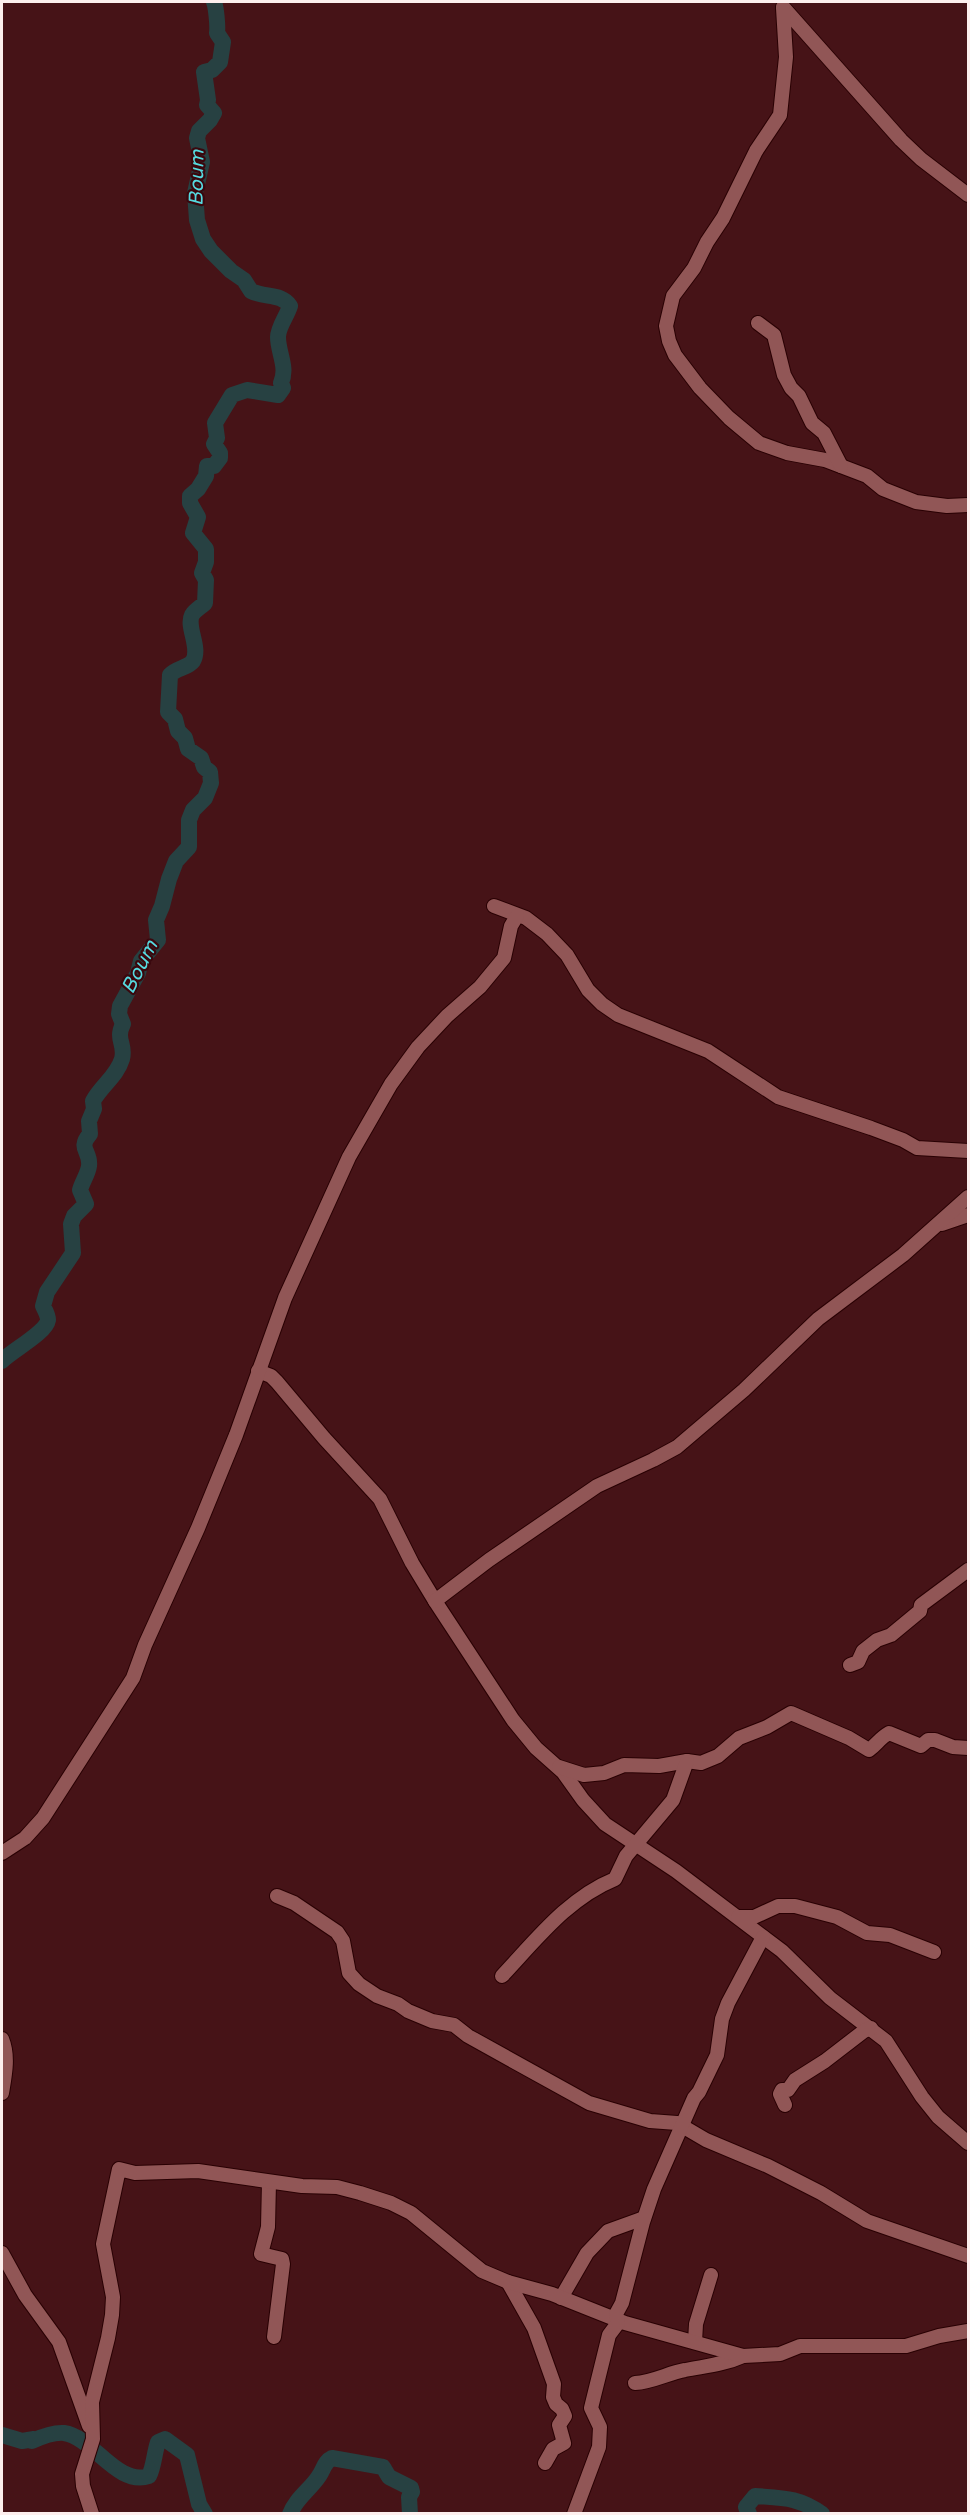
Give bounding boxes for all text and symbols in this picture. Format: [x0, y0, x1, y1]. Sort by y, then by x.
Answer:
water label: Boum [185, 149, 210, 206]
water label: Boum [116, 936, 164, 998]

